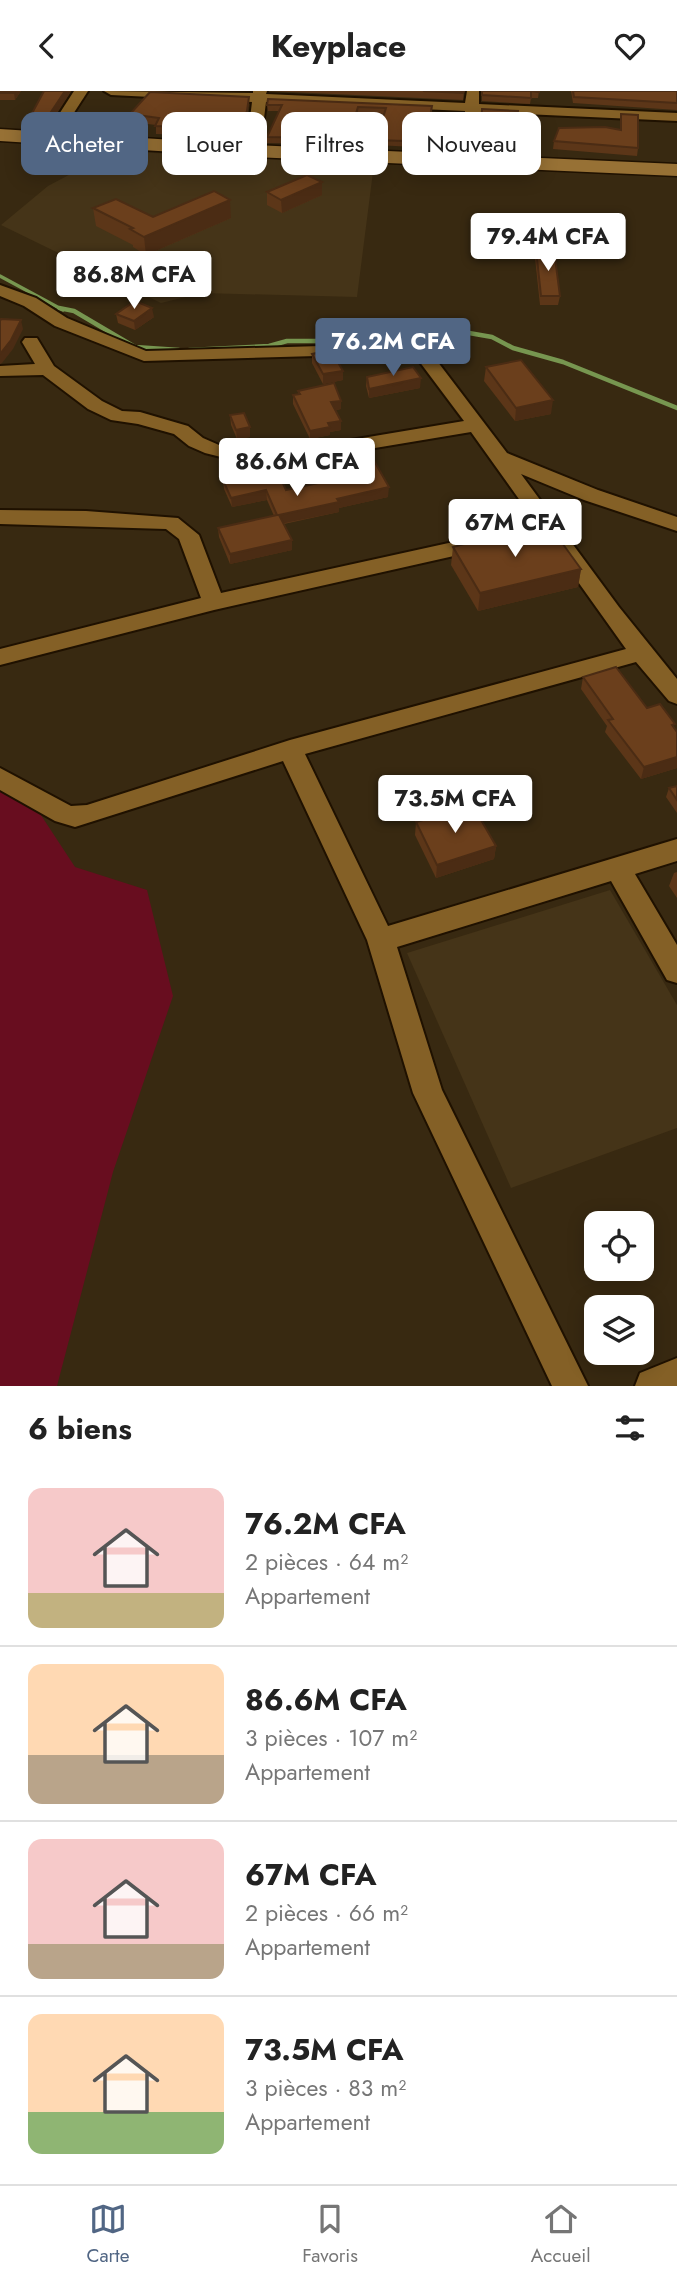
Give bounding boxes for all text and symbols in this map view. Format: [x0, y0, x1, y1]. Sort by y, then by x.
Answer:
text: Keyplace [271, 23, 406, 69]
icon: back [28, 27, 66, 65]
icon: heart [611, 27, 649, 65]
chip: Acheter [21, 112, 148, 175]
chip: Louer [162, 112, 267, 175]
chip: Filtres [281, 112, 388, 175]
chip: Nouveau [402, 112, 541, 175]
pin: 79.4M CFA [468, 213, 628, 273]
text: 79.4M CFA [487, 219, 609, 253]
pin: 86.8M CFA [54, 251, 214, 311]
text: 86.8M CFA [72, 257, 196, 291]
pin: 76.2M CFA [313, 319, 473, 378]
text: 76.2M CFA [331, 324, 455, 358]
pin: 86.6M CFA [217, 439, 377, 498]
text: 86.6M CFA [235, 444, 359, 478]
pin: 67M CFA [450, 499, 580, 559]
text: 67M CFA [465, 505, 565, 539]
pin: 73.5M CFA [375, 775, 535, 835]
text: 73.5M CFA [394, 781, 516, 815]
map controls [584, 1211, 654, 1365]
button: locate [584, 1211, 654, 1281]
button: layers [584, 1295, 654, 1365]
text: 6 biens [28, 1407, 132, 1450]
icon: filters [611, 1409, 649, 1447]
text: 76.2M CFA [245, 1502, 406, 1545]
icon: home [84, 1516, 168, 1600]
text: 2 pièces · 64 m² [245, 1545, 408, 1579]
text: Appartement [245, 1579, 370, 1613]
text: 86.6M CFA [245, 1678, 407, 1721]
icon: home [84, 1692, 168, 1776]
text: 3 pièces · 107 m² [245, 1721, 417, 1755]
text: Appartement [245, 1755, 370, 1789]
text: 67M CFA [245, 1853, 376, 1896]
icon: home [84, 1867, 168, 1951]
text: 2 pièces · 66 m² [245, 1896, 408, 1930]
text: Appartement [245, 1930, 370, 1964]
text: 73.5M CFA [245, 2028, 404, 2071]
icon: home [84, 2042, 168, 2126]
text: 3 pièces · 83 m² [245, 2071, 406, 2105]
text: Appartement [245, 2105, 370, 2139]
tab: Carte [86, 2200, 129, 2269]
tab: Favoris [302, 2200, 358, 2269]
tab: Accueil [531, 2200, 591, 2269]

